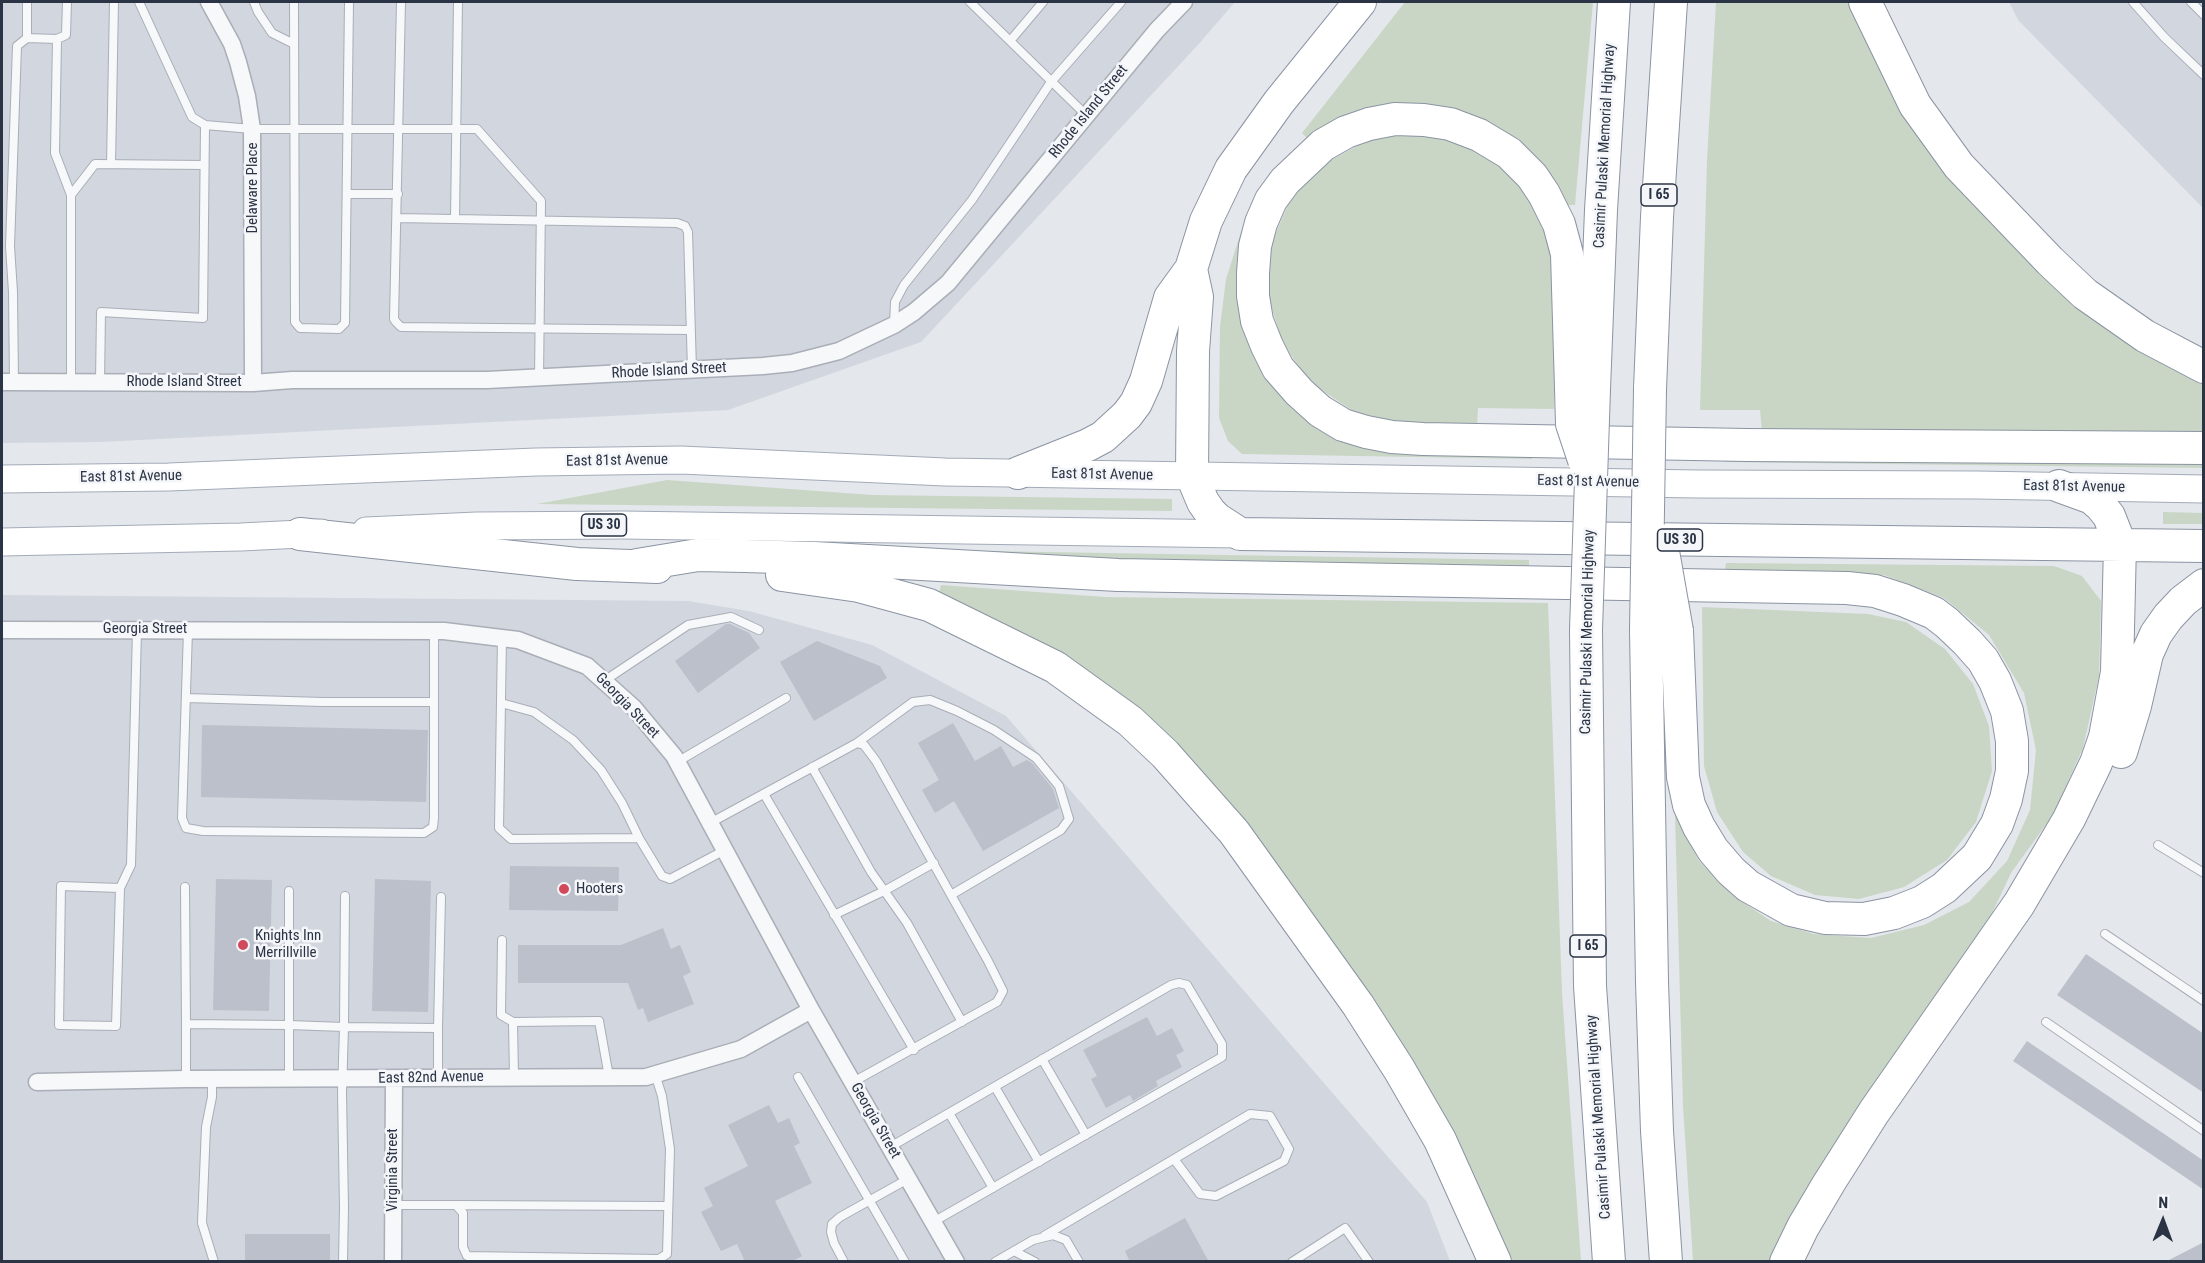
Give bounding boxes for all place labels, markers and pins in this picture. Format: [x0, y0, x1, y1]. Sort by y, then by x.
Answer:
place label: Hooters [576, 880, 623, 898]
marker: Hooters [557, 882, 571, 896]
place label: Knights Inn Merrillville [255, 927, 321, 962]
marker: Knights Inn Merrillville [236, 938, 250, 952]

